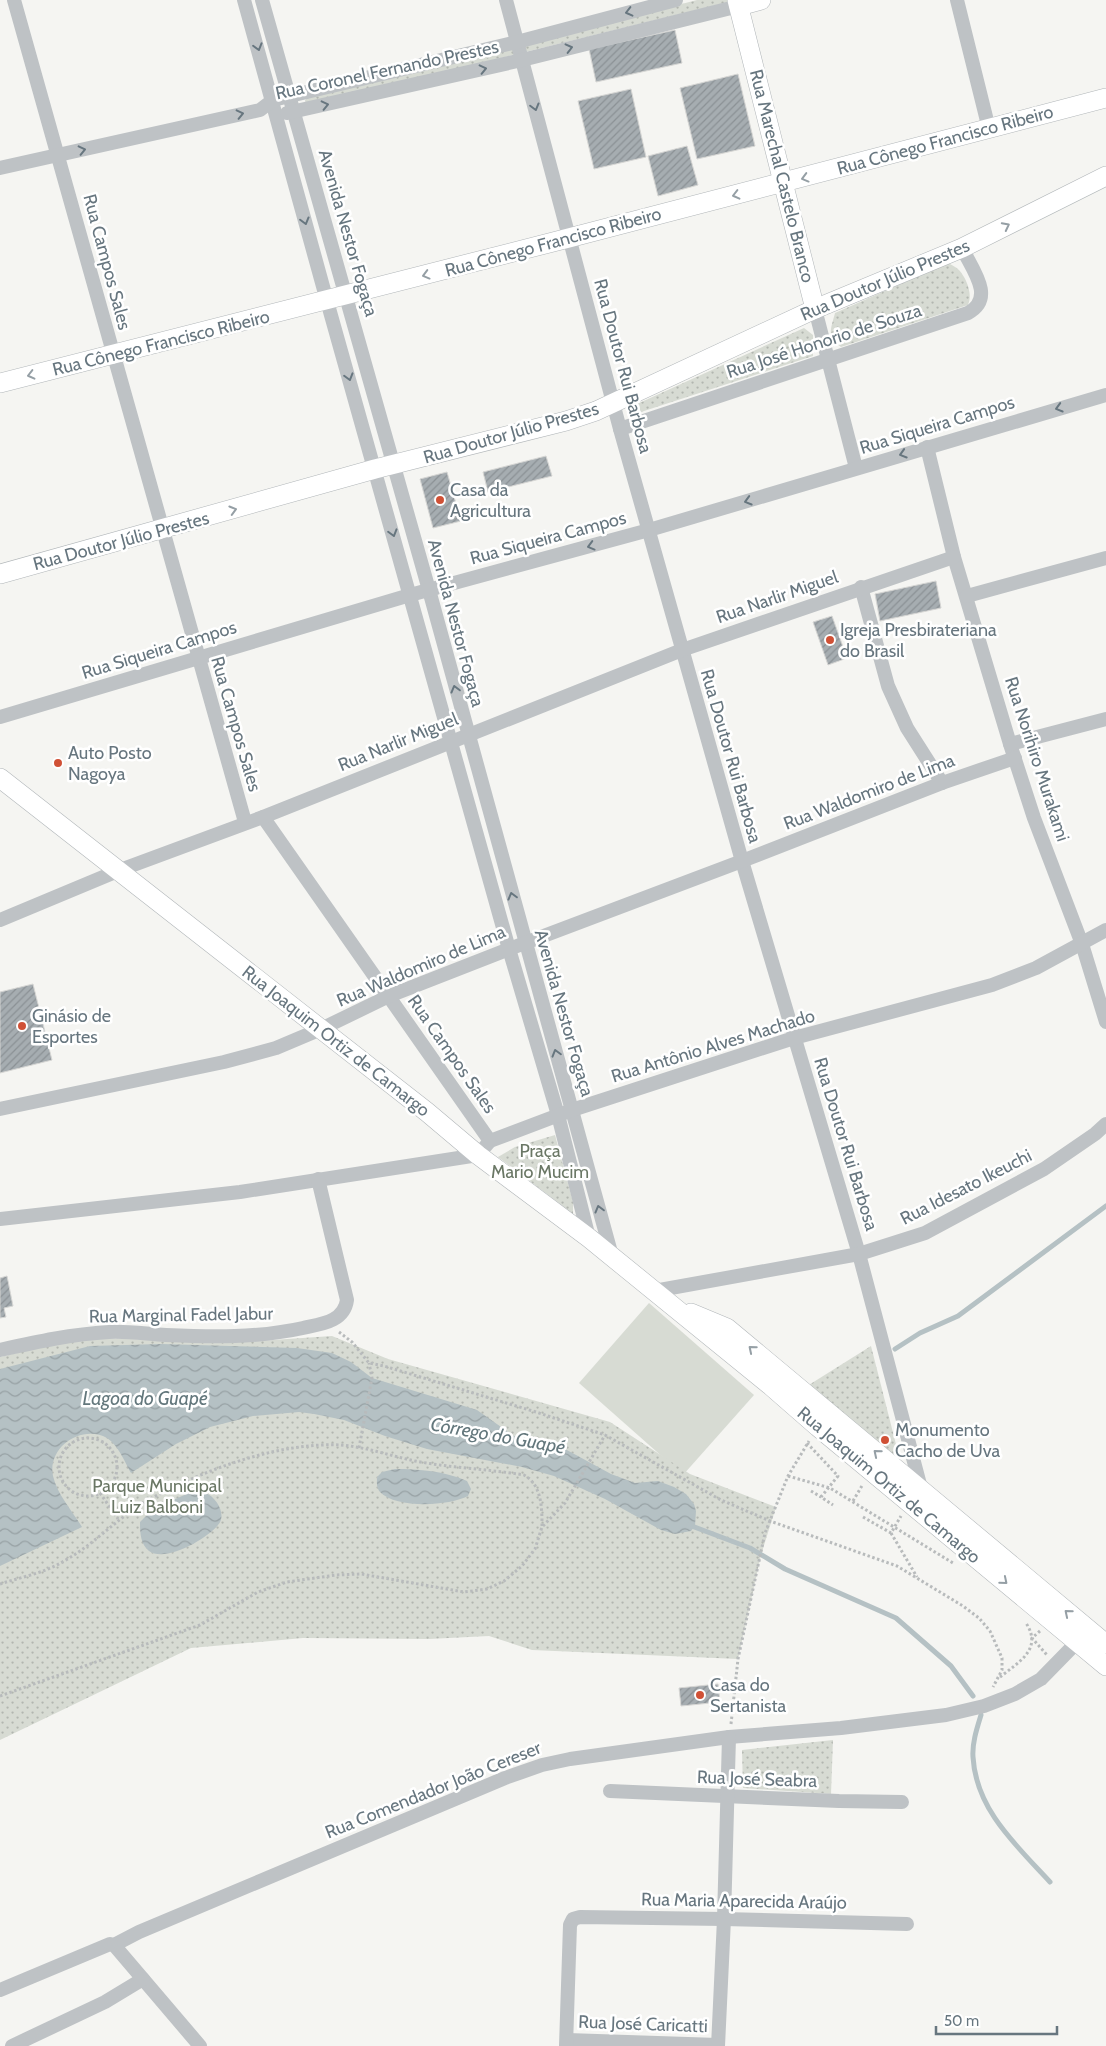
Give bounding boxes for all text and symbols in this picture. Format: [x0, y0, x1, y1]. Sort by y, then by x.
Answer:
one-way arrow [625, 6, 634, 17]
street label: Rua Coronel Fernando Prestes [273, 36, 501, 104]
one-way arrow [252, 42, 262, 50]
one-way arrow [565, 43, 574, 54]
one-way arrow [478, 64, 487, 75]
street label: Rua Marechal Castelo Branco [745, 67, 819, 285]
one-way arrow [320, 100, 329, 111]
street label: Rua Cônego Francisco Ribeiro [834, 101, 1056, 179]
one-way arrow [529, 102, 539, 110]
one-way arrow [236, 109, 245, 120]
one-way arrow [77, 145, 86, 156]
street label: Avenida Nestor Fogaça [314, 147, 382, 319]
one-way arrow [802, 172, 810, 182]
one-way arrow [732, 189, 741, 200]
street label: Rua Campos Sales [78, 192, 136, 332]
street label: Rua Cônego Francisco Ribeiro [442, 203, 664, 281]
one-way arrow [299, 216, 310, 225]
one-way arrow [1001, 222, 1010, 232]
street label: Rua Doutor Júlio Prestes [797, 234, 973, 326]
one-way arrow [422, 269, 431, 280]
street label: Rua Doutor Rui Barbosa [589, 276, 657, 456]
street label: Rua José Honorio de Souza [724, 299, 925, 383]
street label: Rua Cônego Francisco Ribeiro [50, 305, 272, 381]
one-way arrow [27, 369, 36, 380]
one-way arrow [343, 372, 353, 381]
street label: Rua Siqueira Campos [857, 391, 1017, 459]
street label: Rua Doutor Júlio Prestes [421, 397, 601, 469]
one-way arrow [1056, 403, 1064, 413]
one-way arrow [900, 448, 908, 458]
place label: Casa da Agricultura [450, 479, 531, 522]
marker: Casa da Agricultura [434, 494, 446, 506]
one-way arrow [744, 495, 752, 505]
one-way arrow [228, 506, 236, 516]
street label: Rua Doutor Júlio Prestes [31, 507, 211, 575]
street label: Rua Siqueira Campos [468, 507, 628, 569]
one-way arrow [388, 529, 398, 537]
street label: Avenida Nestor Fogaça [423, 537, 489, 710]
one-way arrow [588, 540, 596, 550]
street label: Rua Narlir Miguel [713, 566, 842, 628]
street label: Rua Siqueira Campos [79, 616, 239, 684]
place label: Igreja Presbirateriana do Brasil [840, 619, 997, 662]
marker: Igreja Presbirateriana do Brasil [824, 634, 836, 646]
street label: Rua Campos Sales [206, 654, 266, 794]
street label: Rua Doutor Rui Barbosa [696, 667, 766, 846]
street label: Rua Norihiro Murakami [1000, 674, 1074, 844]
one-way arrow [450, 684, 461, 693]
street label: Rua Narlir Miguel [335, 708, 462, 776]
place label: Auto Posto Nagoya [68, 742, 152, 785]
street label: Rua Waldomiro de Lima [780, 749, 958, 835]
marker: Auto Posto Nagoya [52, 757, 64, 769]
one-way arrow [507, 893, 517, 901]
street label: Rua Waldomiro de Lima [333, 920, 509, 1012]
street label: Avenida Nestor Fogaça [530, 927, 598, 1099]
street label: Rua Joaquim Ortiz de Camargo [238, 961, 434, 1121]
street label: Rua Campos Sales [403, 990, 501, 1118]
place label: Ginásio de Esportes [32, 1005, 111, 1048]
street label: Rua Antônio Alves Machado [609, 1005, 817, 1087]
marker: Ginásio de Esportes [16, 1020, 28, 1032]
one-way arrow [551, 1049, 561, 1057]
street label: Rua Doutor Rui Barbosa [809, 1055, 883, 1233]
park label: Praça Mario Mucim [491, 1140, 589, 1183]
street label: Rua Idesato Ikeuchi [897, 1144, 1035, 1230]
one-way arrow [594, 1205, 605, 1214]
street label: Rua Marginal Fadel Jabur [89, 1302, 274, 1328]
one-way arrow [749, 1346, 758, 1354]
water label: Lagoa do Guapé [82, 1387, 208, 1410]
street label: Rua Joaquim Ortiz de Camargo [793, 1402, 985, 1568]
water label: Córrego do Guapé [429, 1412, 567, 1459]
place label: Monumento Cacho de Uva [895, 1419, 1001, 1462]
marker: Monumento Cacho de Uva [879, 1434, 891, 1446]
one-way arrow [873, 1450, 882, 1459]
park label: Parque Municipal Luiz Balboni [92, 1475, 222, 1518]
one-way arrow [998, 1576, 1007, 1585]
one-way arrow [1065, 1610, 1074, 1619]
place label: Casa do Sertanista [710, 1674, 787, 1717]
marker: Casa do Sertanista [694, 1689, 706, 1701]
street label: Rua Comendador João Cereser [322, 1736, 544, 1843]
street label: Rua José Seabra [697, 1766, 818, 1792]
street label: Rua Maria Aparecida Araújo [641, 1888, 847, 1914]
scale bar [936, 2004, 1057, 2036]
street label: Rua José Caricatti [578, 2011, 708, 2037]
text: 50 m [944, 2012, 979, 2030]

